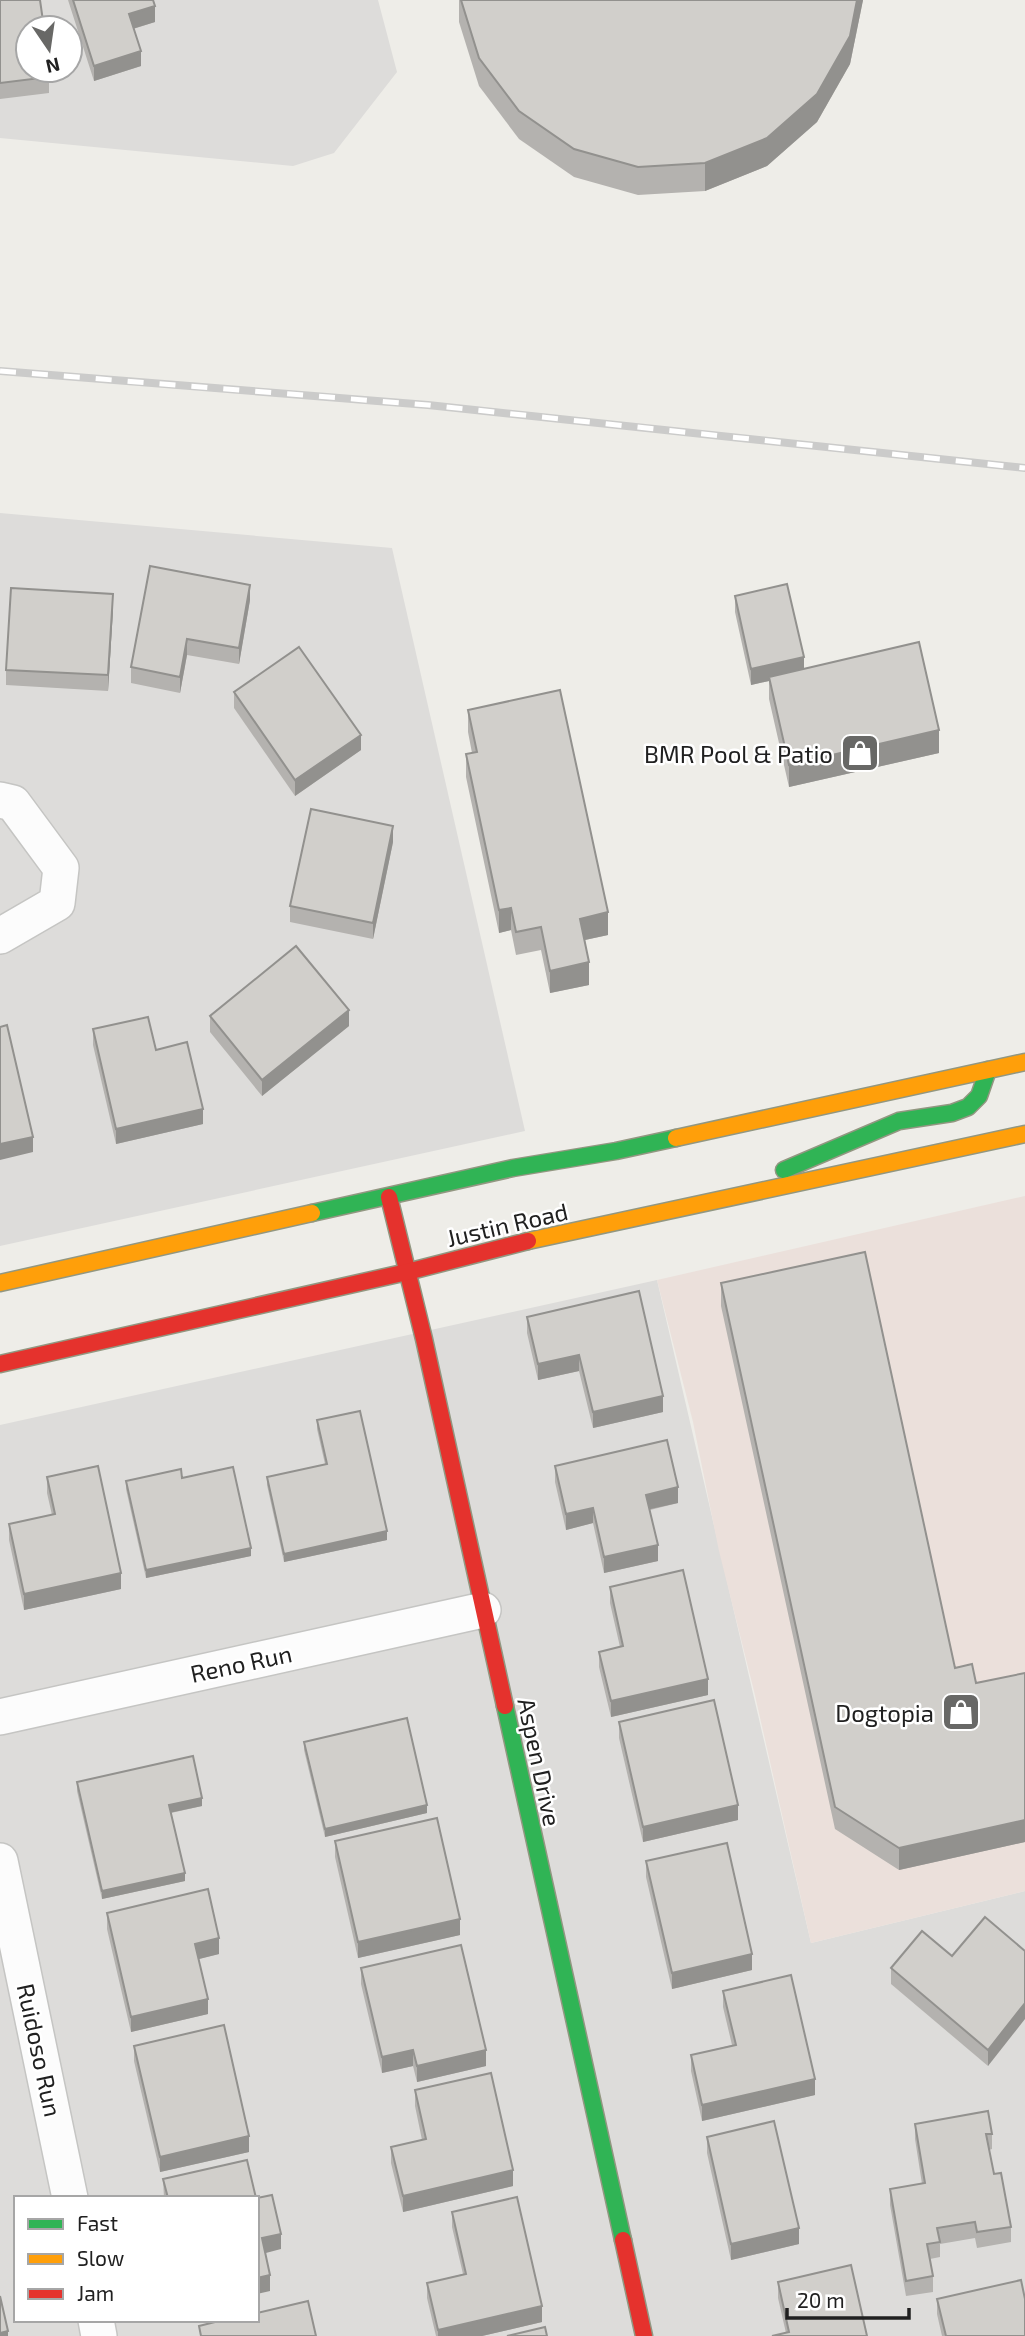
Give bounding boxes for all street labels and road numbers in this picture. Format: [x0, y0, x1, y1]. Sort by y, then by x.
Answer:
street label: Justin Road [443, 1196, 571, 1252]
street label: Reno Run [188, 1638, 294, 1688]
street label: Aspen Drive [512, 1695, 568, 1829]
street label: Ruidoso Run [12, 1981, 68, 2119]

